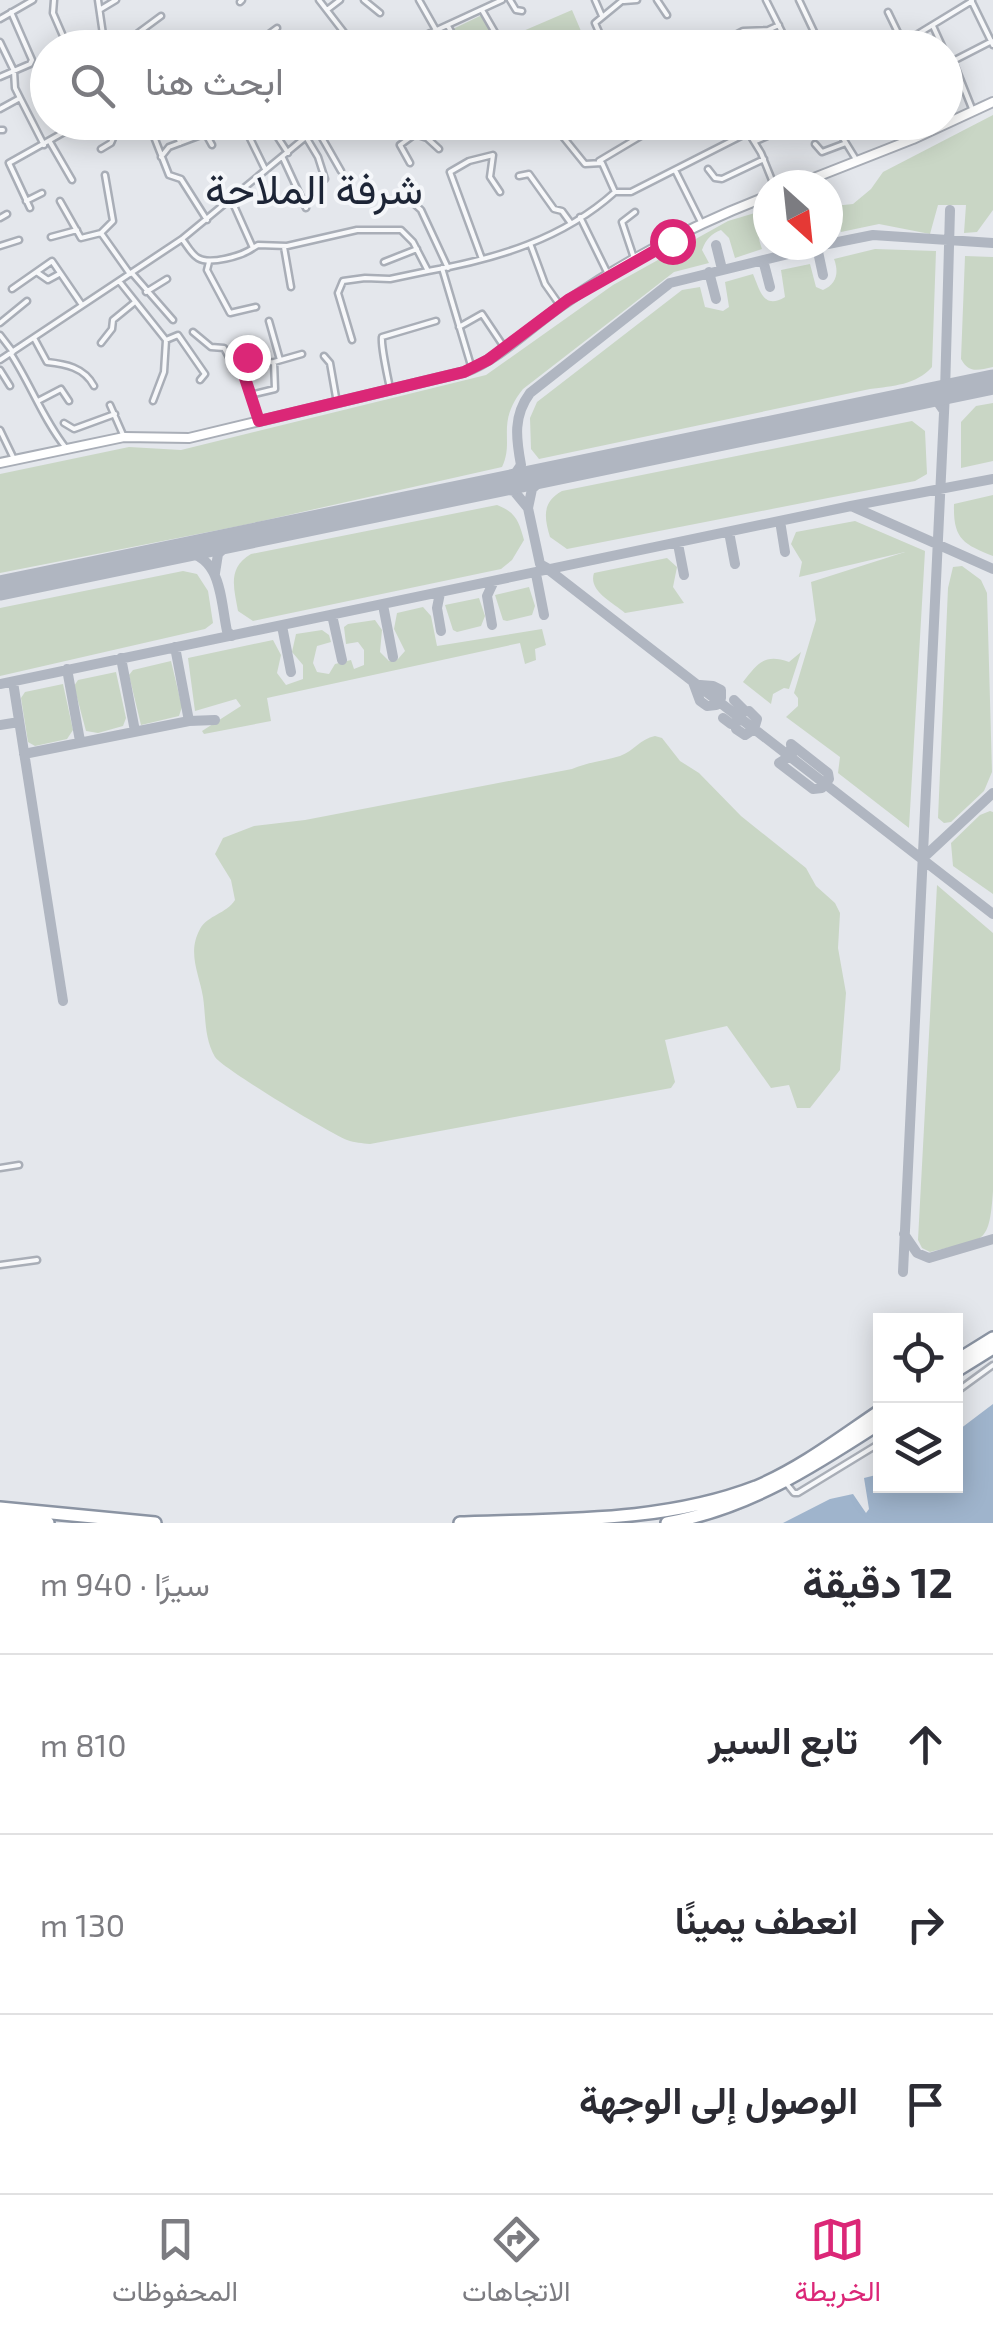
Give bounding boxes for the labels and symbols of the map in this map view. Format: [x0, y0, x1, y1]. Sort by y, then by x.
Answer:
district label: شرفة الملاحة [205, 162, 423, 216]
north arrow [753, 170, 843, 260]
route start [650, 219, 696, 265]
route end [225, 335, 271, 381]

